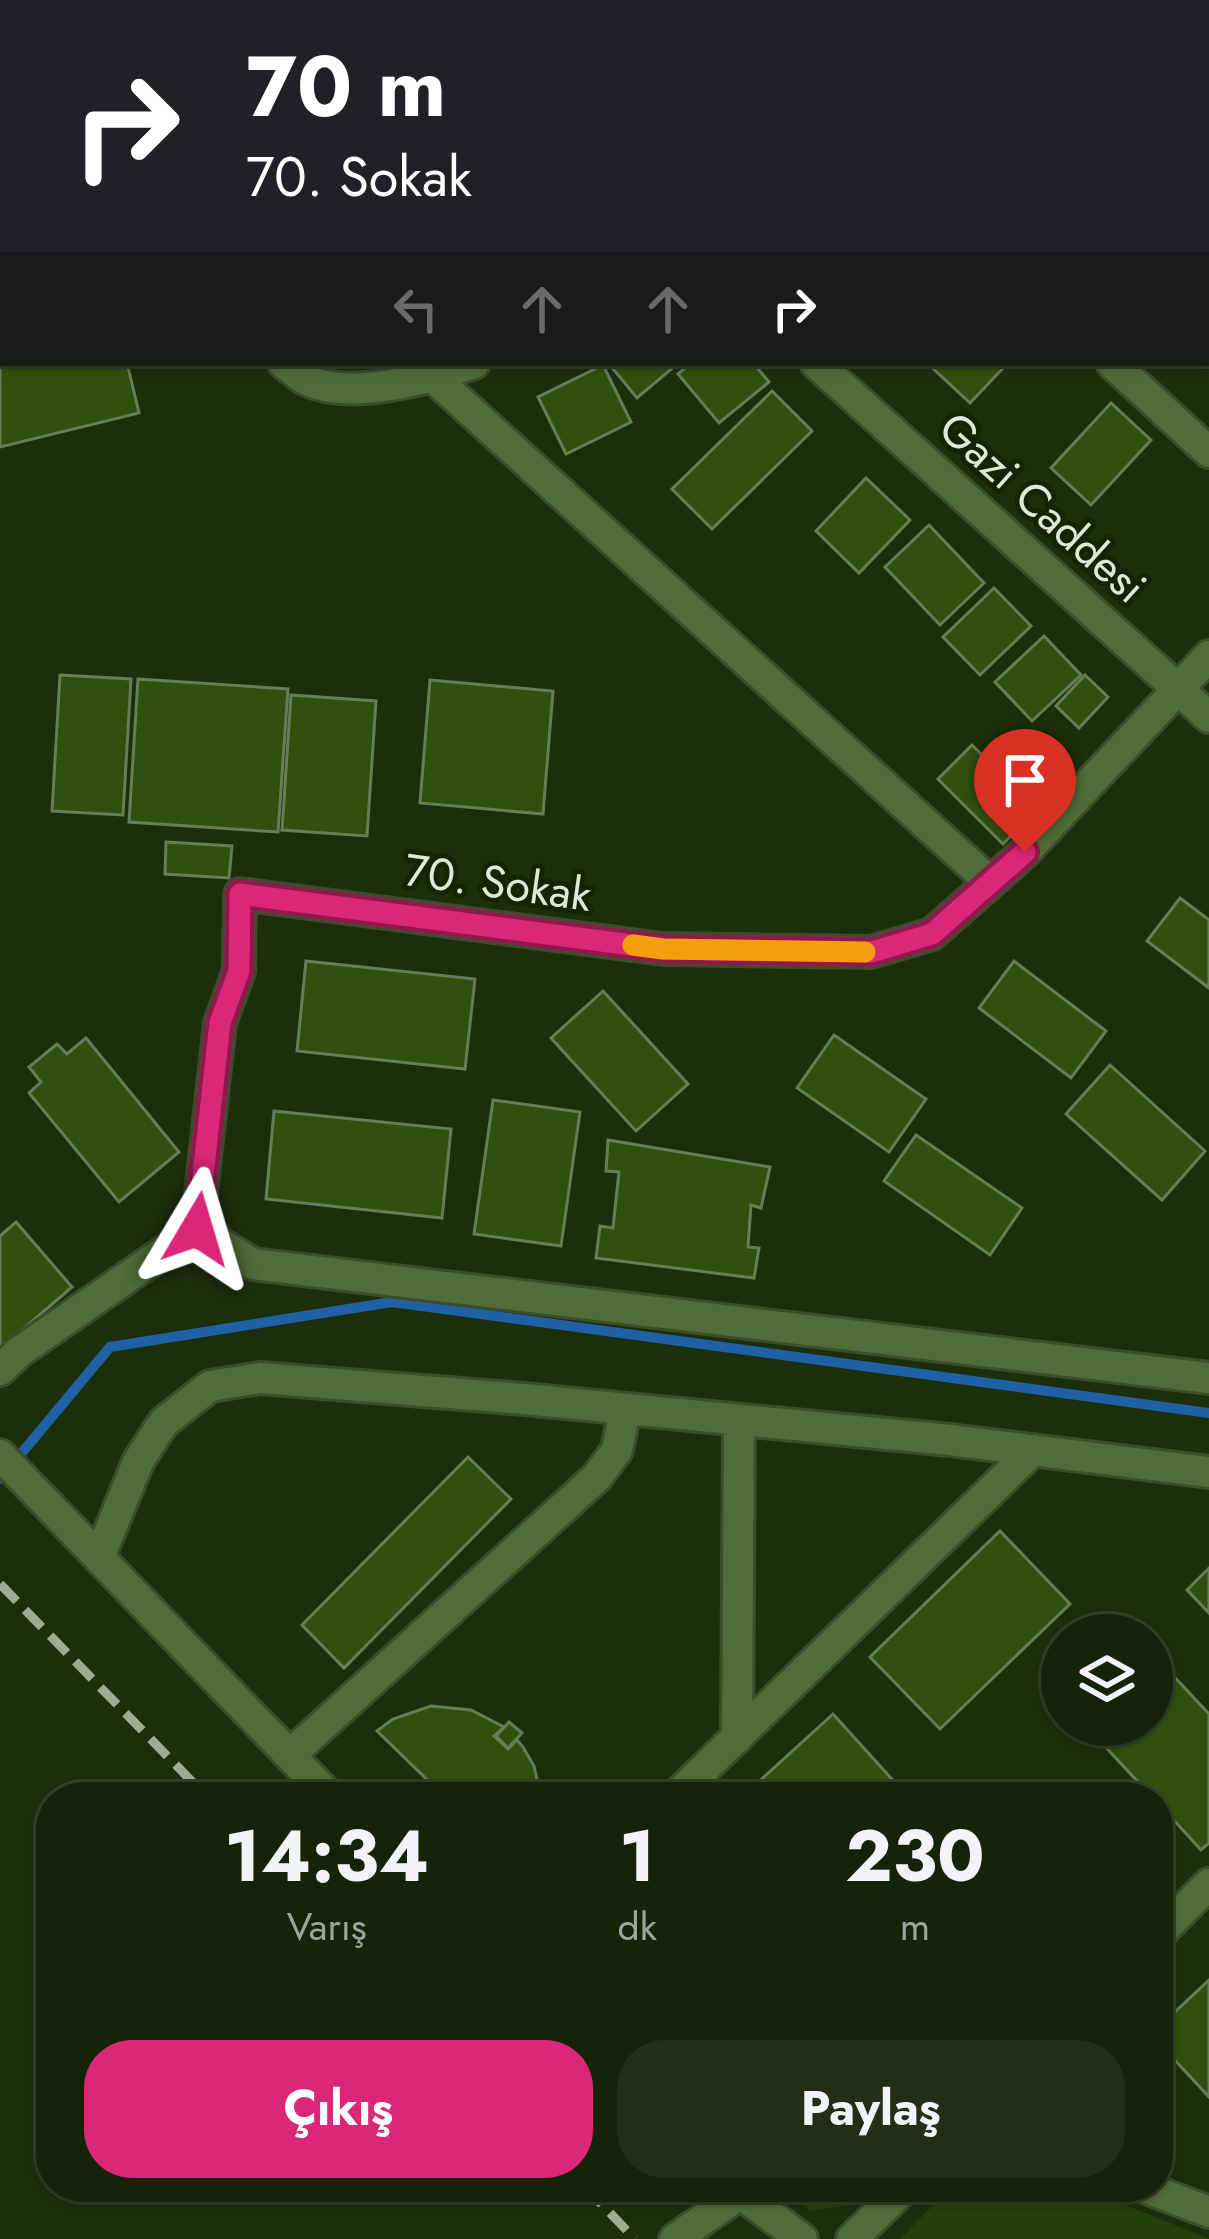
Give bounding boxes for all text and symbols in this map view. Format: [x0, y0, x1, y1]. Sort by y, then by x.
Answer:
text: 70 m [246, 26, 446, 148]
icon: right [48, 48, 204, 204]
text: 70. Sokak [246, 138, 472, 216]
icon: left [383, 276, 449, 342]
icon: ahead [509, 276, 575, 342]
icon: ahead [635, 276, 701, 342]
icon: right [761, 276, 827, 342]
street label: Gazi Caddesi [925, 396, 1161, 618]
pin [974, 729, 1076, 852]
icon: arrive [992, 747, 1058, 813]
street label: 70. Sokak [400, 837, 596, 928]
position arrow [134, 1166, 260, 1292]
map controls [1041, 1614, 1173, 1746]
button: layers [1041, 1614, 1173, 1746]
text: 14:34 [224, 1804, 429, 1908]
text: 1 [619, 1804, 656, 1908]
text: 230 [845, 1804, 985, 1908]
text: Varış [287, 1898, 367, 1955]
text: dk [618, 1898, 657, 1955]
text: m [900, 1898, 930, 1955]
button: Çıkış [84, 2040, 593, 2178]
button: Paylaş [617, 2040, 1125, 2178]

